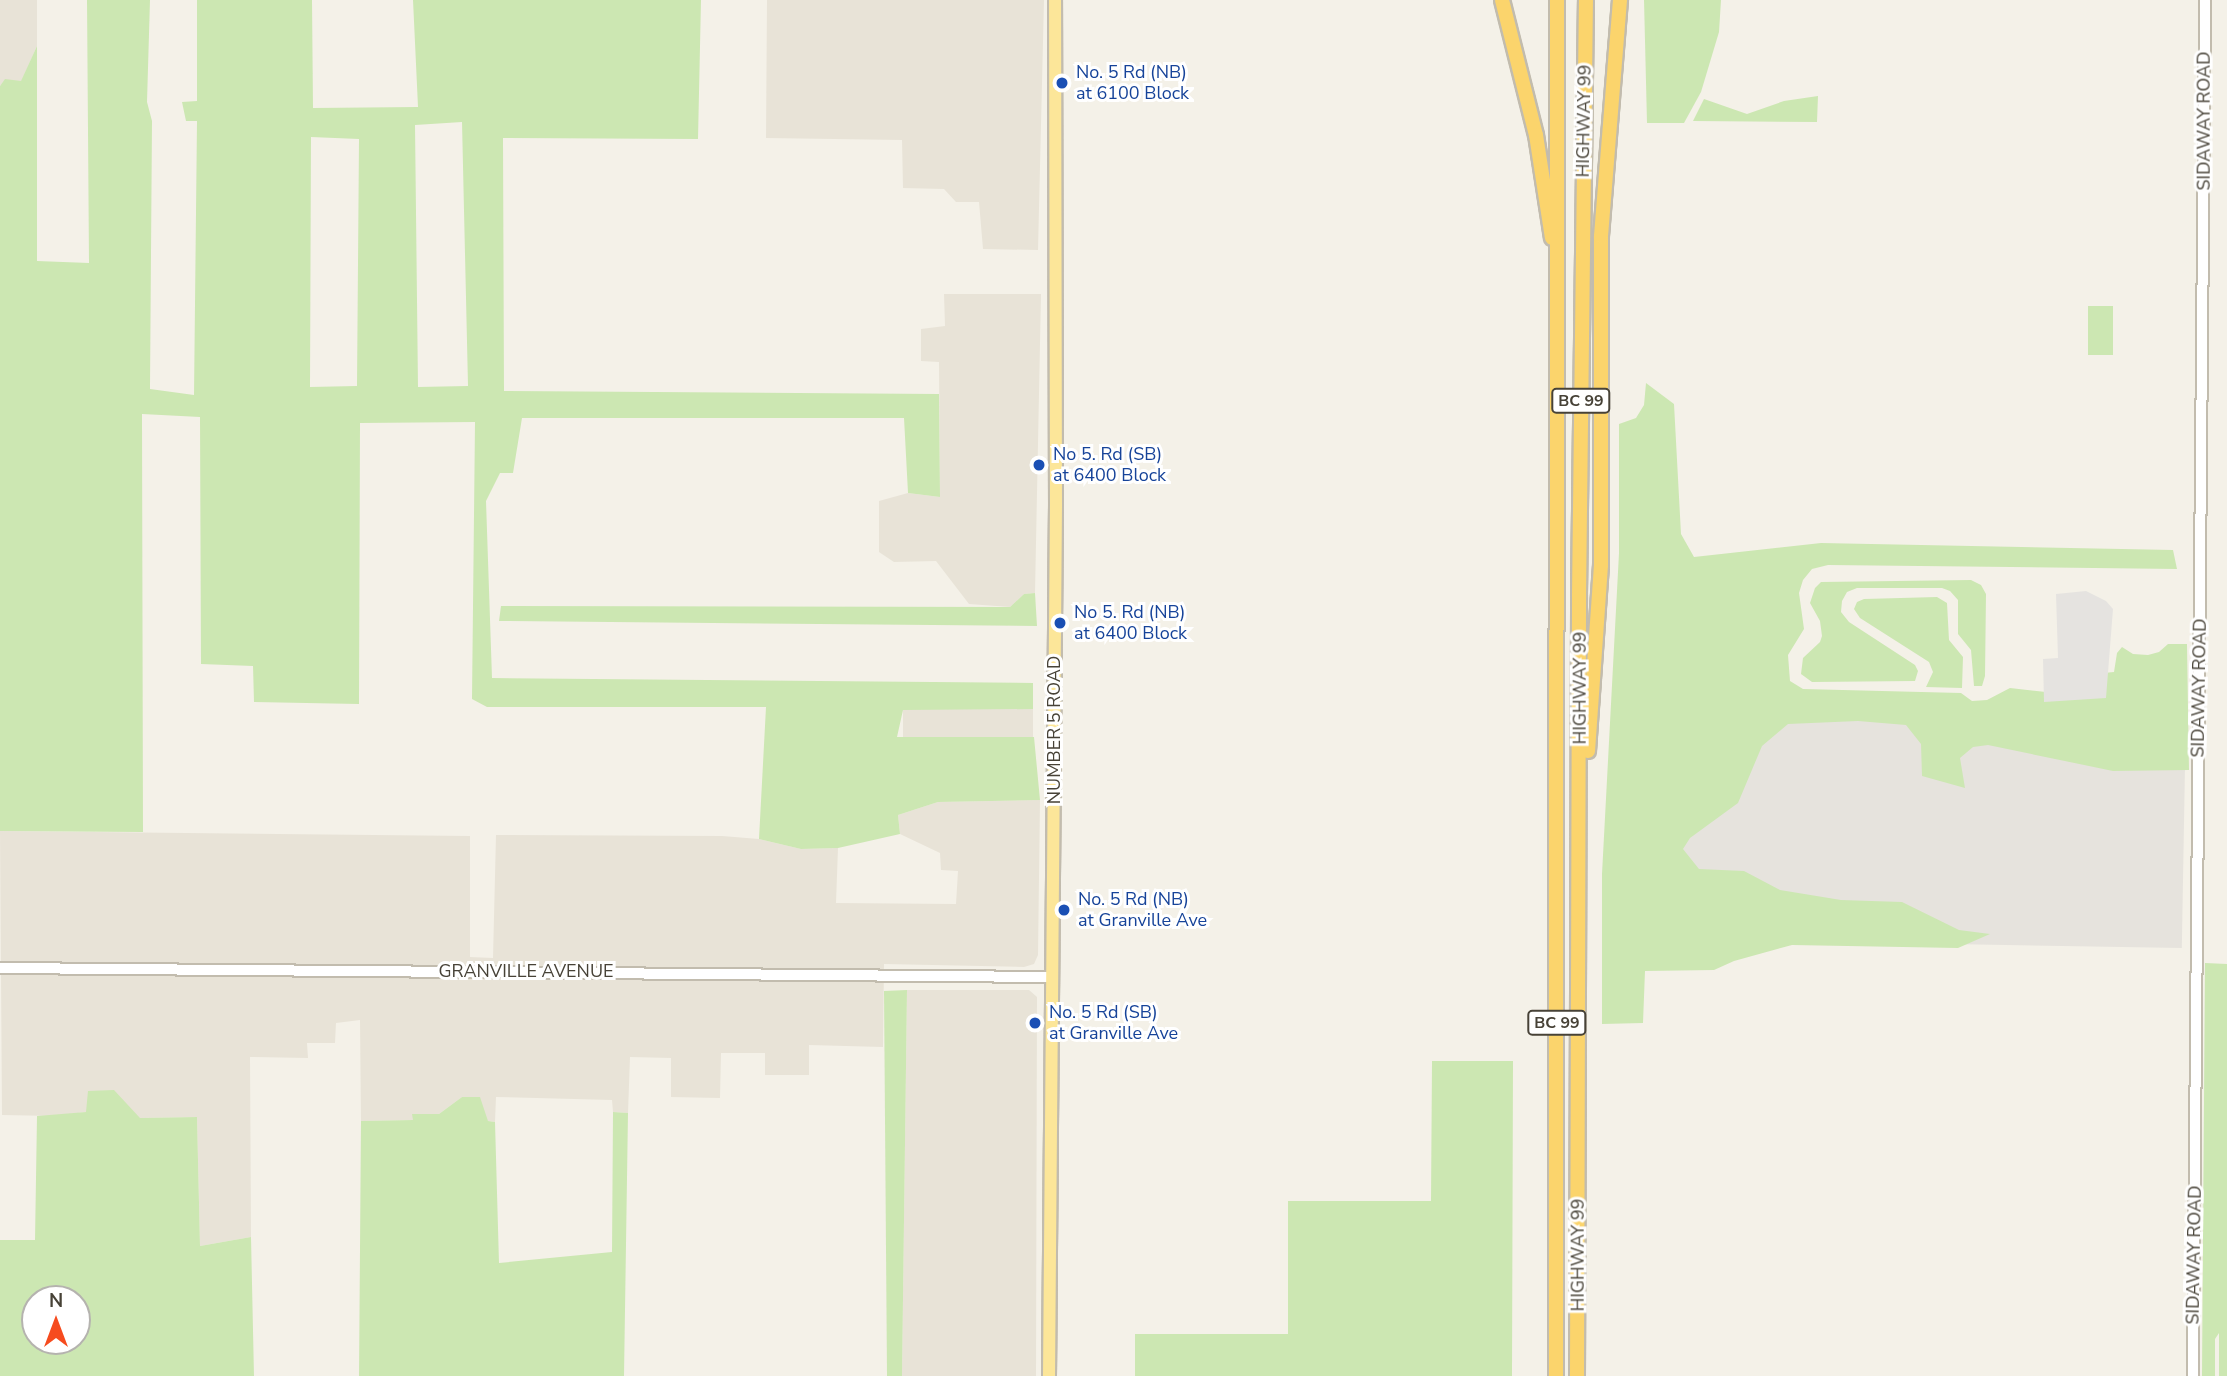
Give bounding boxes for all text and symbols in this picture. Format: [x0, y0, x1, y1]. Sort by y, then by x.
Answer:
street label: SIDAWAY ROAD [2193, 51, 2215, 191]
place label: No. 5 Rd (NB) at 6100 Block [1076, 62, 1189, 104]
street label: HIGHWAY 99 [1572, 64, 1596, 178]
marker: No. 5 Rd (NB) at 6100 Block [1054, 75, 1070, 91]
road number: BC 99 [1551, 388, 1611, 414]
place label: No 5. Rd (SB) at 6400 Block [1053, 444, 1166, 486]
marker: No 5. Rd (SB) at 6400 Block [1031, 457, 1047, 473]
place label: No 5. Rd (NB) at 6400 Block [1074, 602, 1187, 644]
marker: No 5. Rd (NB) at 6400 Block [1052, 615, 1068, 631]
street label: SIDAWAY ROAD [2187, 618, 2211, 758]
street label: HIGHWAY 99 [1569, 632, 1591, 744]
street label: NUMBER 5 ROAD [1043, 656, 1065, 804]
place label: No. 5 Rd (NB) at Granville Ave [1078, 889, 1207, 932]
marker: No. 5 Rd (NB) at Granville Ave [1056, 902, 1072, 918]
street label: GRANVILLE AVENUE [439, 960, 613, 982]
place label: No. 5 Rd (SB) at Granville Ave [1049, 1002, 1178, 1044]
road number: BC 99 [1527, 1010, 1587, 1036]
marker: No. 5 Rd (SB) at Granville Ave [1027, 1015, 1043, 1031]
street label: SIDAWAY ROAD [2182, 1185, 2206, 1325]
street label: HIGHWAY 99 [1567, 1199, 1589, 1311]
north arrow [21, 1285, 91, 1355]
text: N [49, 1288, 63, 1314]

